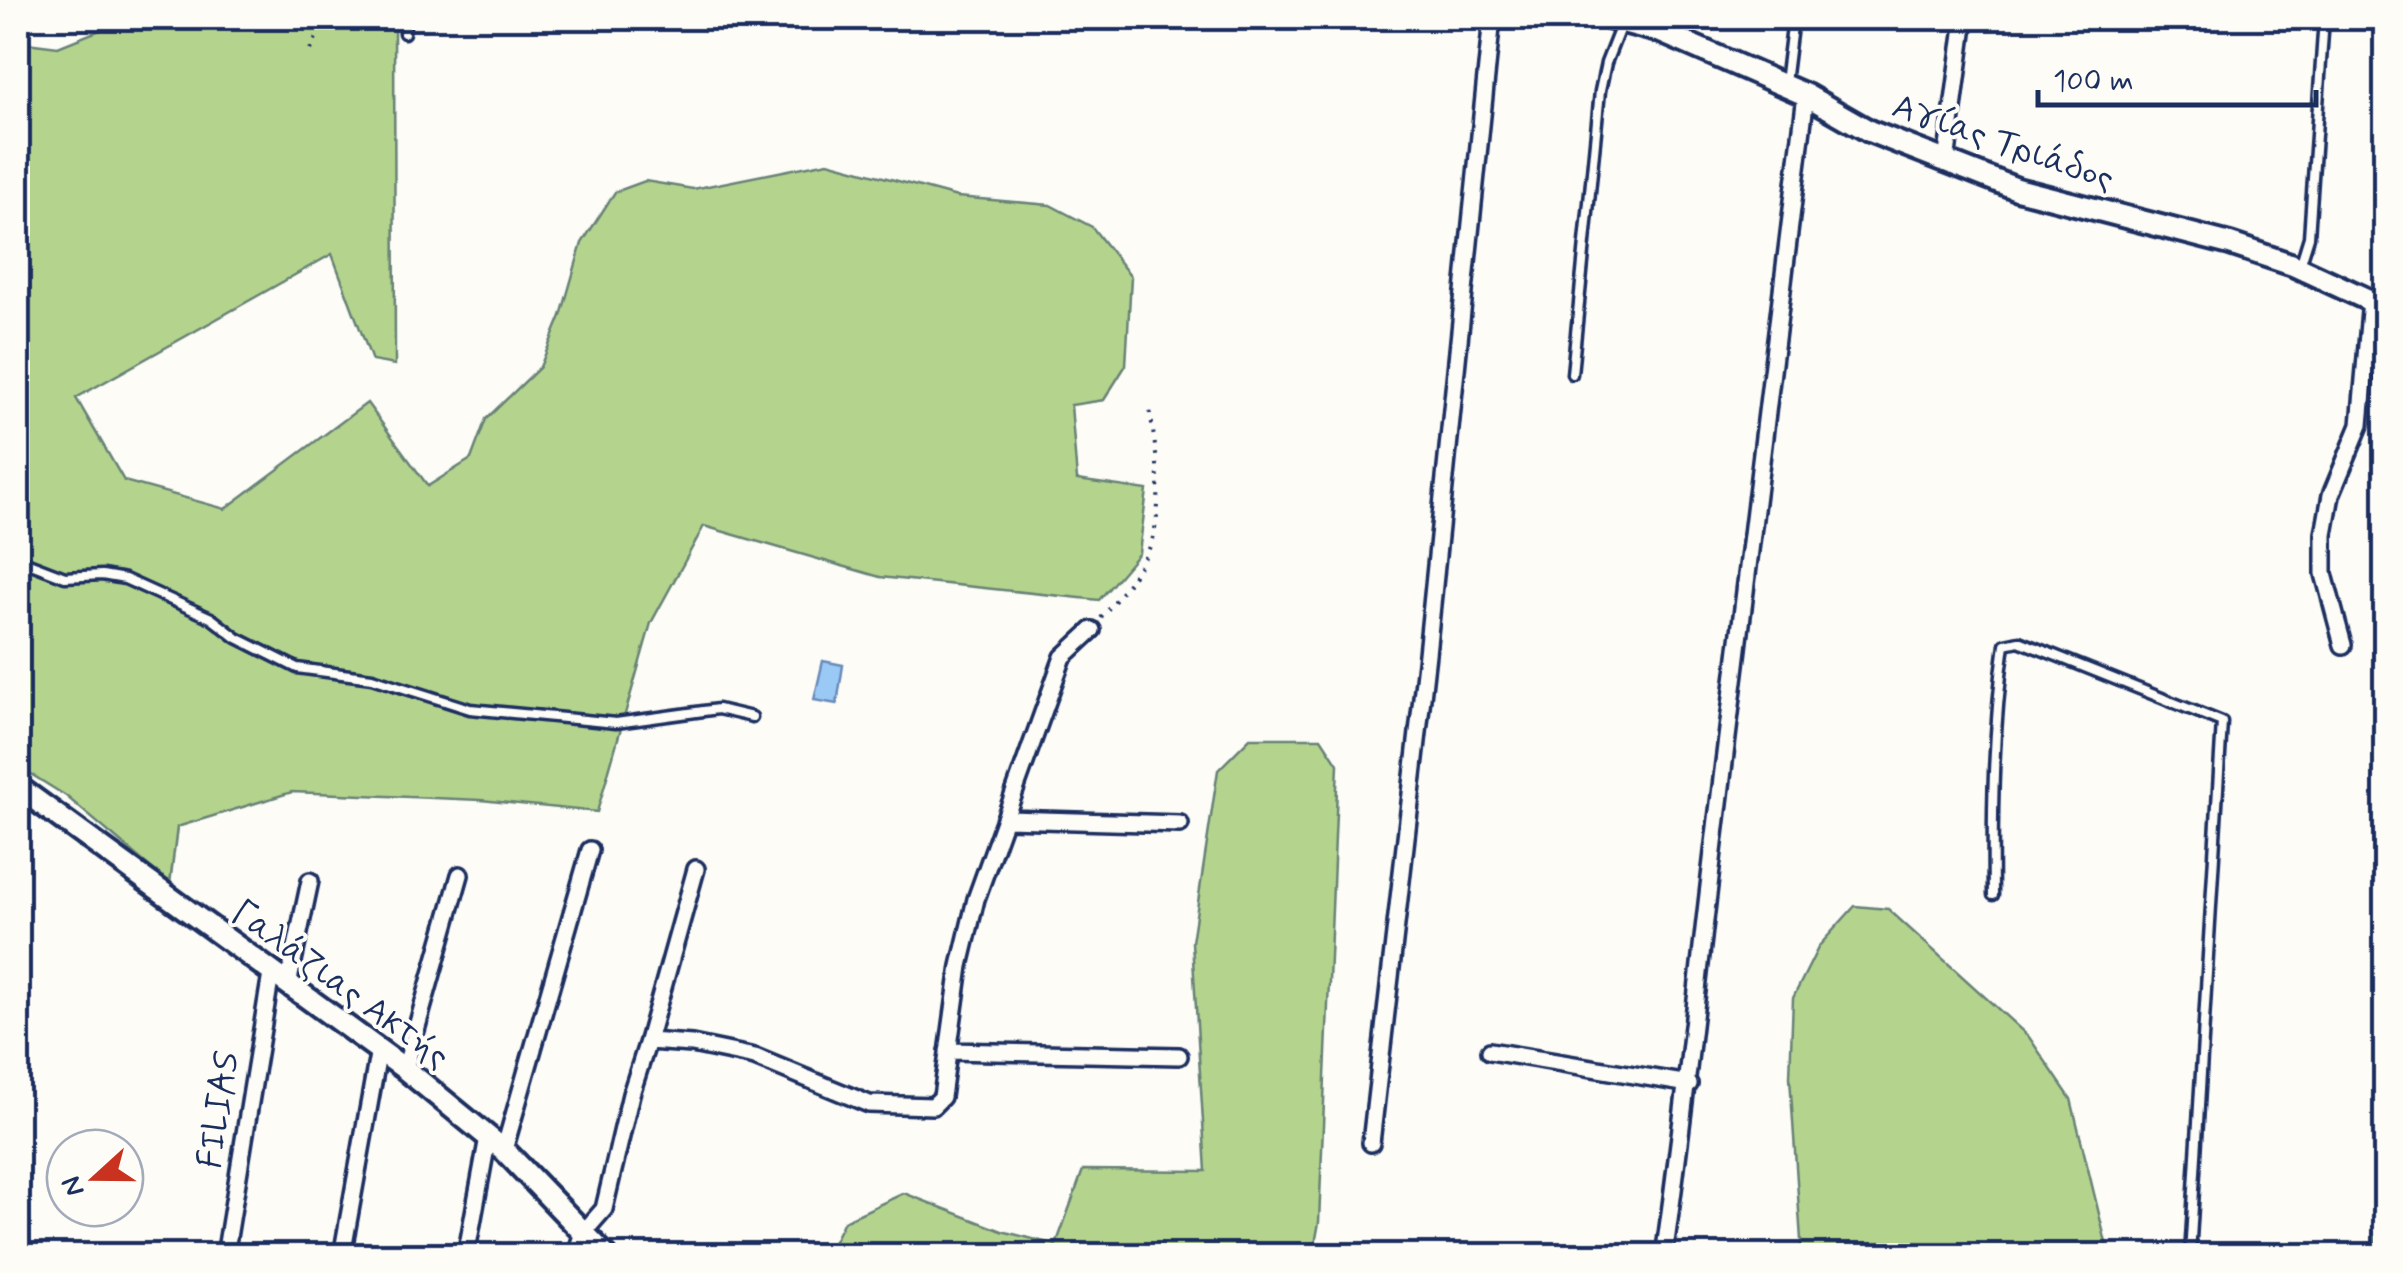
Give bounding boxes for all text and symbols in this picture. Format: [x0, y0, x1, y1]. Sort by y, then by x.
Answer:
scale bar [2038, 45, 2316, 107]
text: 100 m [2053, 62, 2134, 101]
street label: Αγίας Τριάδος [1886, 84, 2120, 202]
street label: Γαλάζιας Ακτής [222, 890, 458, 1080]
street label: FILIAS [187, 1048, 251, 1172]
north arrow [45, 1128, 145, 1228]
text: N [53, 1171, 95, 1201]

